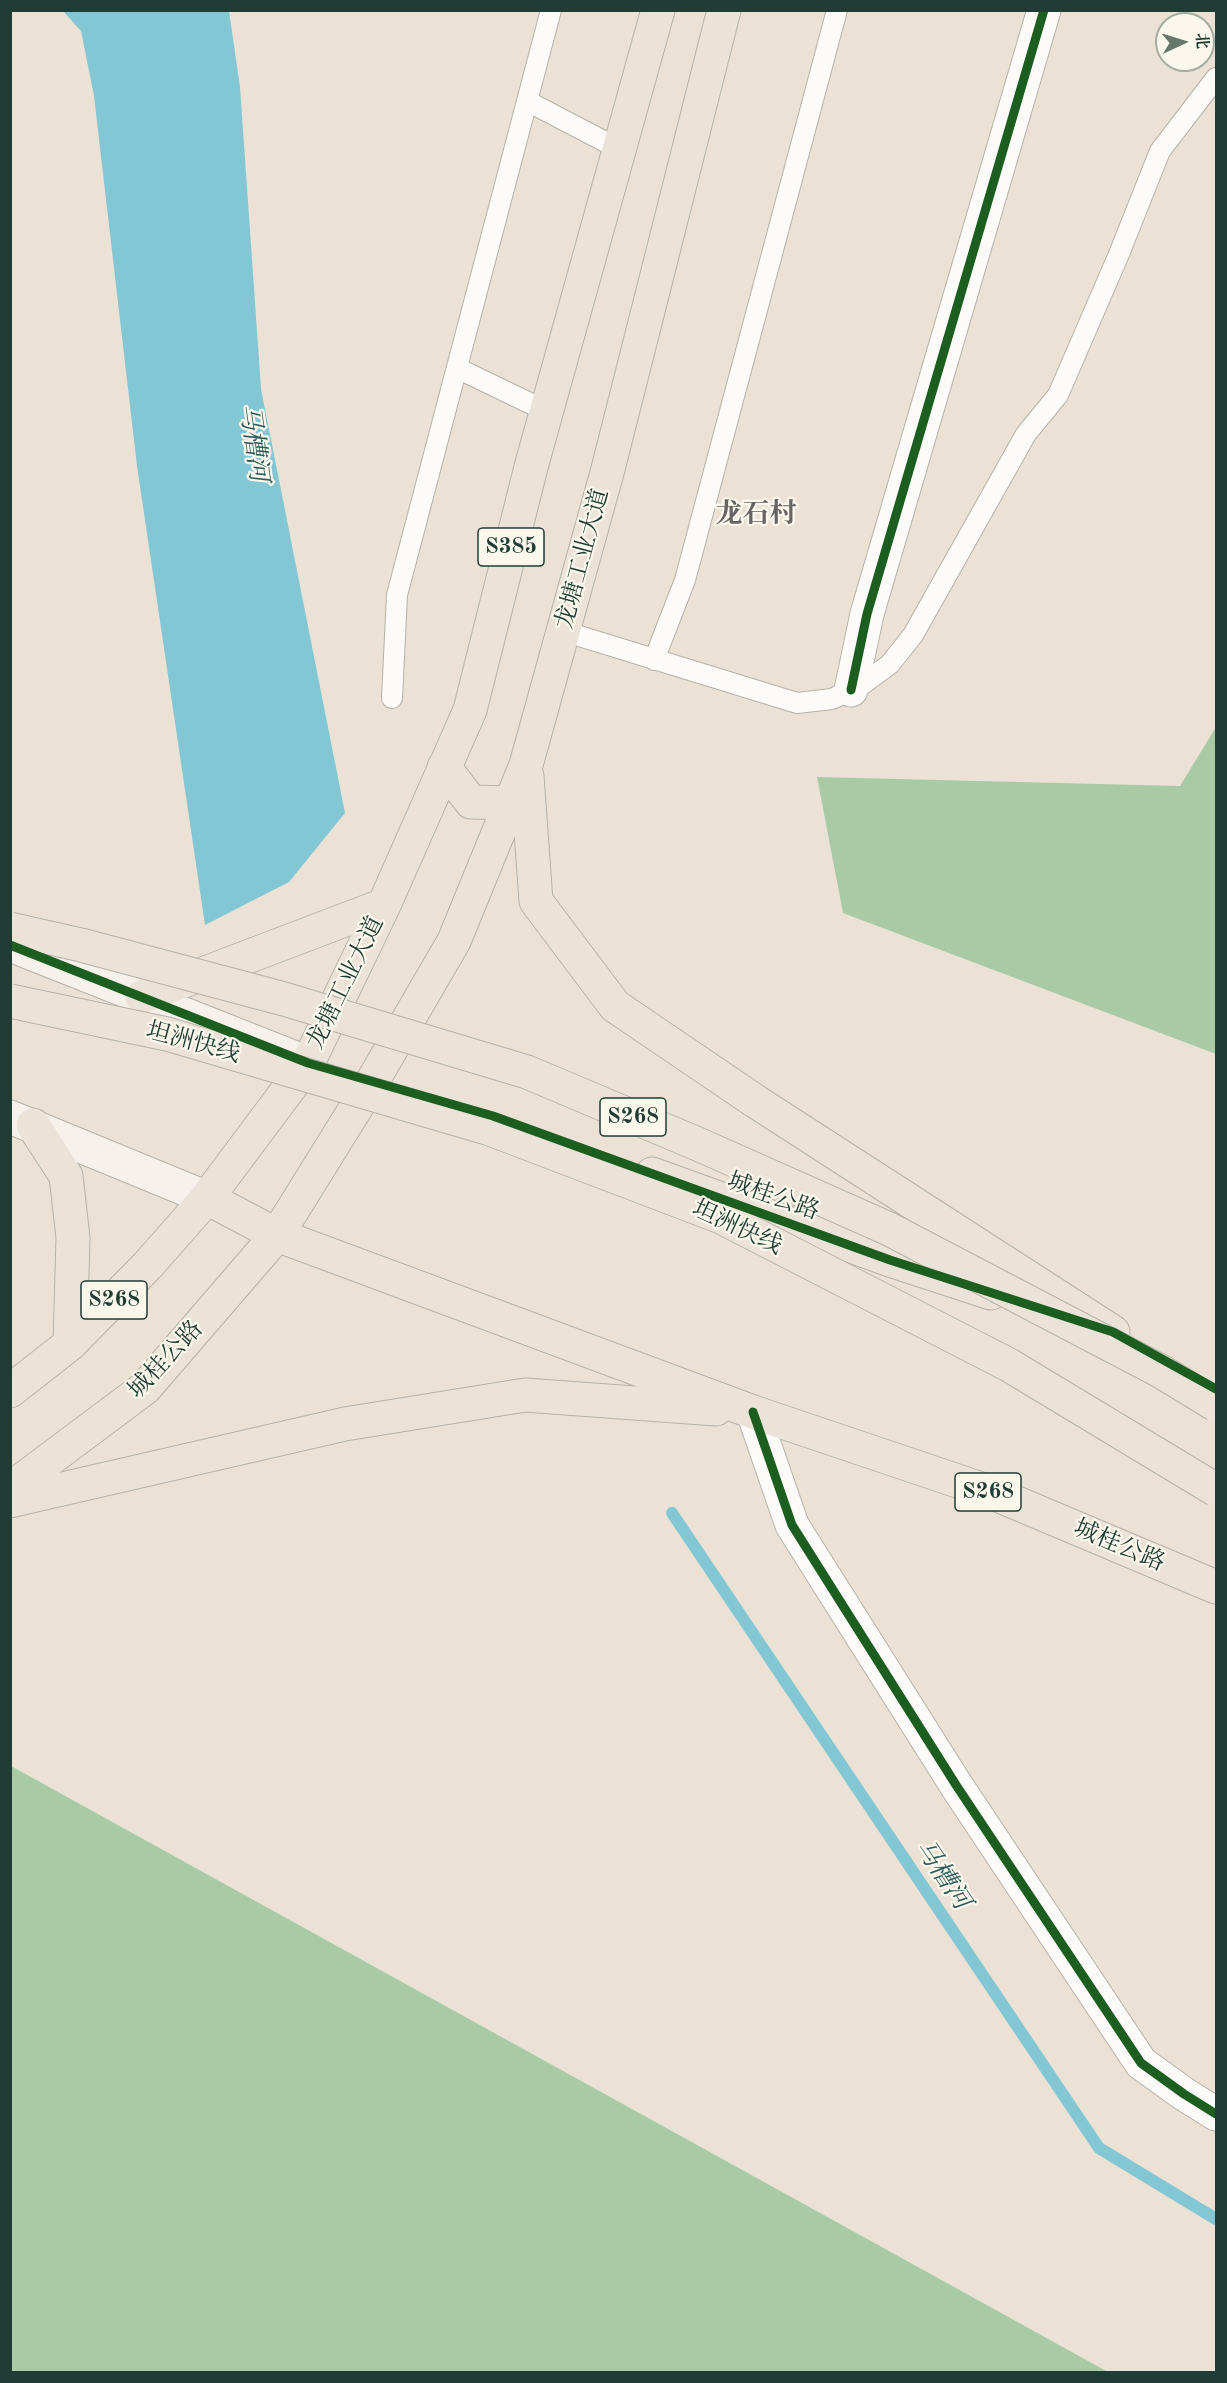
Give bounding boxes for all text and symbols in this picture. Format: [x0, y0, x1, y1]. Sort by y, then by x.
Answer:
north arrow [1155, 12, 1215, 72]
text: 北 [1192, 32, 1209, 49]
water label: 马槽河 [232, 402, 274, 484]
street label: 龙塘工业大道 [550, 486, 616, 632]
district label: 龙石村 [716, 499, 796, 531]
road number: S385 [478, 528, 544, 566]
street label: 龙塘工业大道 [301, 912, 391, 1054]
street label: 坦洲快线 [143, 1017, 243, 1069]
road number: S268 [600, 1098, 666, 1136]
street label: 城桂公路 [723, 1167, 823, 1227]
street label: 坦洲快线 [687, 1195, 787, 1261]
road number: S268 [81, 1281, 147, 1319]
street label: 城桂公路 [123, 1315, 209, 1405]
road number: S268 [955, 1473, 1021, 1511]
street label: 城桂公路 [1069, 1514, 1169, 1578]
water label: 马槽河 [907, 1834, 977, 1916]

